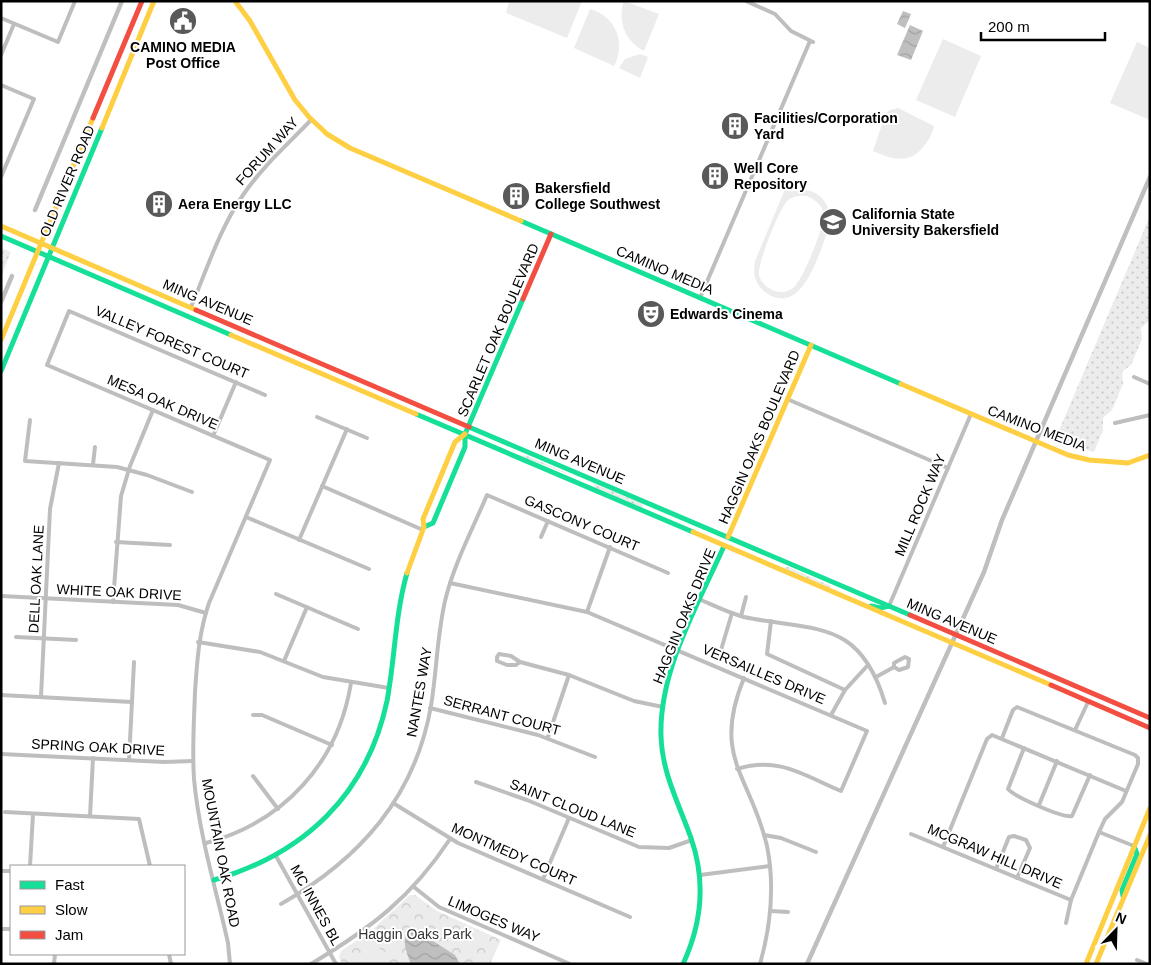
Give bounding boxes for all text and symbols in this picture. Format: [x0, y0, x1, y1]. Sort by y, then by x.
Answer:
public building icon: CAMINO MEDIA Post Office [168, 6, 198, 36]
scale bar [981, 10, 1105, 42]
text: 200 m [988, 18, 1030, 35]
place label: CAMINO MEDIA Post Office [130, 39, 236, 71]
place label: Facilities/Corporation Yard [754, 110, 898, 142]
building icon: Facilities/Corporation Yard [720, 111, 750, 141]
street label: FORUM WAY [232, 113, 302, 188]
street label: OLD RIVER ROAD [36, 123, 98, 239]
place label: Well Core Repository [734, 160, 807, 192]
building icon: Well Core Repository [700, 161, 730, 191]
place label: Bakersfield College Southwest [535, 180, 661, 212]
building icon: Bakersfield College Southwest [501, 181, 531, 211]
building icon: Aera Energy LLC [144, 189, 174, 219]
place label: Aera Energy LLC [178, 196, 292, 212]
place label: California State University Bakersfield [852, 206, 999, 238]
school or university icon: California State University Bakersfield [818, 207, 848, 237]
street label: SCARLET OAK BOULEVARD [454, 241, 542, 419]
street label: CAMINO MEDIA [614, 242, 717, 298]
street label: MING AVENUE [161, 276, 255, 328]
theatre icon: Edwards Cinema [636, 299, 666, 329]
street label: VALLEY FOREST COURT [93, 302, 252, 382]
place label: Edwards Cinema [670, 306, 783, 322]
street label: HAGGIN OAKS BOULEVARD [715, 348, 803, 526]
street label: MESA OAK DRIVE [105, 371, 221, 433]
street label: CAMINO MEDIA [985, 402, 1089, 454]
street label: MING AVENUE [533, 435, 627, 487]
street label: MILL ROCK WAY [891, 451, 949, 558]
street label: GASCONY COURT [522, 492, 642, 555]
street label: DELL OAK LANE [25, 524, 47, 634]
street label: HAGGIN OAKS DRIVE [649, 546, 719, 686]
street label: WHITE OAK DRIVE [56, 581, 182, 603]
street label: MING AVENUE [905, 595, 999, 647]
street label: VERSAILLES DRIVE [700, 641, 828, 707]
street label: NANTES WAY [403, 645, 435, 738]
street label: SERRANT COURT [442, 692, 562, 738]
street label: SPRING OAK DRIVE [31, 736, 165, 758]
street label: SAINT CLOUD LANE [508, 775, 638, 841]
street label: MOUNTAIN OAK ROAD [199, 777, 243, 929]
street label: MONTMEDY COURT [449, 819, 579, 889]
street label: MCGRAW HILL DRIVE [925, 820, 1065, 892]
street label: MC INNES BL [287, 862, 345, 948]
legend [10, 865, 185, 955]
text: Fast [55, 876, 85, 893]
street label: LIMOGES WAY [446, 892, 543, 946]
text: Slow [55, 901, 88, 918]
north arrow [1091, 905, 1141, 955]
text: N [1113, 909, 1129, 927]
text: Jam [55, 926, 83, 943]
park label: Haggin Oaks Park [358, 926, 473, 942]

